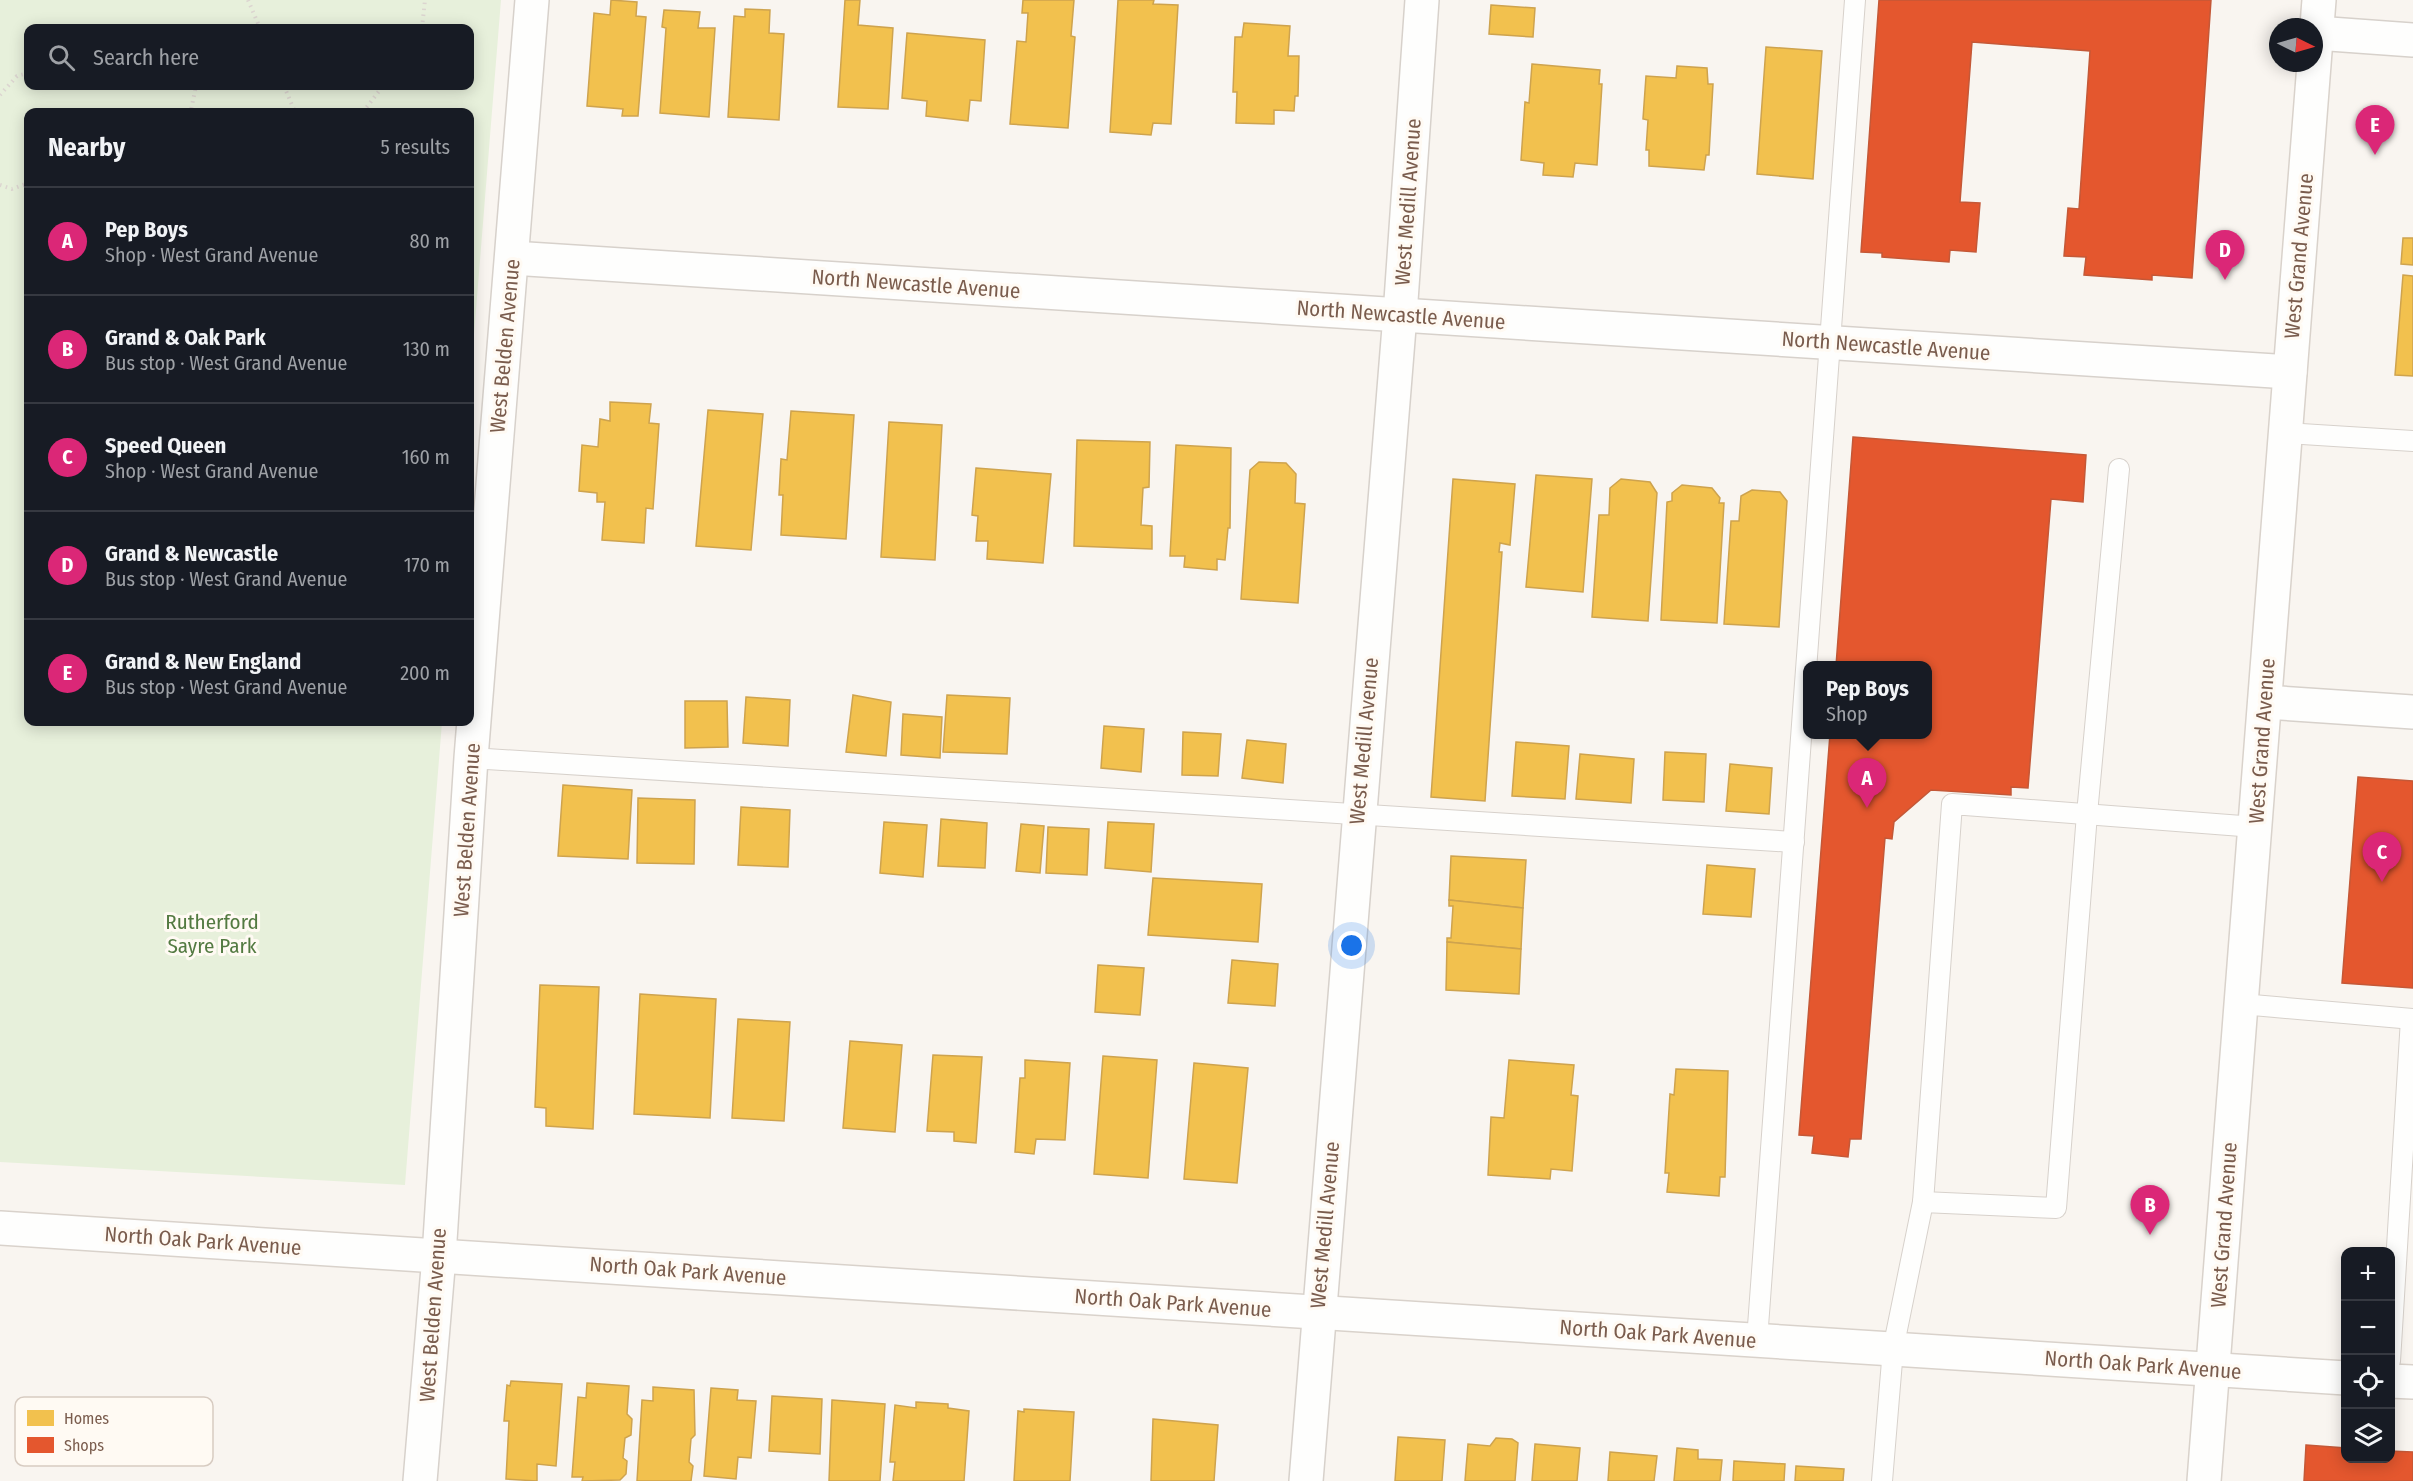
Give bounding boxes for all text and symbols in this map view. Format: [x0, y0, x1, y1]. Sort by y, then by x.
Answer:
north arrow [2269, 18, 2323, 72]
search box [24, 24, 474, 90]
icon: search [45, 41, 78, 74]
text: Search here [93, 44, 199, 71]
pin: E [2356, 106, 2394, 155]
street label: West Medill Avenue [1389, 117, 1427, 287]
text: Nearby [48, 132, 125, 163]
text: 5 results [380, 135, 450, 159]
street label: West Grand Avenue [2279, 172, 2319, 340]
text: Pep Boys [105, 216, 188, 243]
text: A [62, 229, 73, 253]
text: 80 m [410, 229, 450, 253]
pin: D [2206, 230, 2244, 280]
text: Shop · West Grand Avenue [105, 243, 318, 267]
street label: West Belden Avenue [484, 258, 526, 434]
street label: North Newcastle Avenue [811, 264, 1021, 304]
street label: North Newcastle Avenue [1296, 295, 1506, 335]
text: Grand & Oak Park [105, 324, 266, 351]
street label: North Newcastle Avenue [1781, 326, 1991, 366]
text: B [62, 337, 73, 361]
text: 130 m [403, 337, 450, 361]
text: Bus stop · West Grand Avenue [105, 351, 347, 375]
text: Speed Queen [105, 432, 226, 459]
text: C [62, 445, 73, 469]
text: 160 m [402, 445, 450, 469]
text: Shop · West Grand Avenue [105, 459, 318, 483]
text: Grand & Newcastle [105, 540, 278, 567]
text: D [62, 553, 73, 577]
text: 170 m [404, 553, 450, 577]
text: Bus stop · West Grand Avenue [105, 567, 347, 591]
text: Grand & New England [105, 648, 301, 675]
street label: West Medill Avenue [1344, 656, 1384, 826]
street label: West Grand Avenue [2243, 657, 2281, 825]
text: E [63, 661, 72, 685]
text: 200 m [400, 661, 450, 685]
popup [1803, 661, 1932, 739]
text: Bus stop · West Grand Avenue [105, 675, 347, 699]
text: Pep Boys [1826, 675, 1909, 702]
text: Shop [1826, 702, 1868, 726]
street label: West Belden Avenue [448, 742, 486, 918]
pin: A [1848, 758, 1886, 808]
pin: C [2362, 832, 2402, 882]
park label: Rutherford Sayre Park [165, 909, 259, 959]
your location [1337, 931, 1366, 960]
street label: West Medill Avenue [1305, 1140, 1345, 1310]
street label: West Grand Avenue [2205, 1141, 2243, 1309]
pin: B [2130, 1186, 2170, 1235]
street label: North Oak Park Avenue [104, 1221, 302, 1261]
street label: West Belden Avenue [414, 1227, 452, 1403]
map controls [2341, 1247, 2395, 1463]
button: + [2341, 1247, 2395, 1301]
street label: North Oak Park Avenue [589, 1251, 787, 1291]
street label: North Oak Park Avenue [1074, 1283, 1272, 1323]
button: − [2341, 1301, 2395, 1355]
street label: North Oak Park Avenue [1559, 1314, 1757, 1354]
street label: North Oak Park Avenue [2044, 1345, 2242, 1385]
button: locate [2341, 1355, 2395, 1409]
legend [15, 1397, 213, 1466]
text: Homes [64, 1409, 109, 1428]
button: layers [2341, 1409, 2395, 1463]
text: Shops [64, 1436, 104, 1455]

